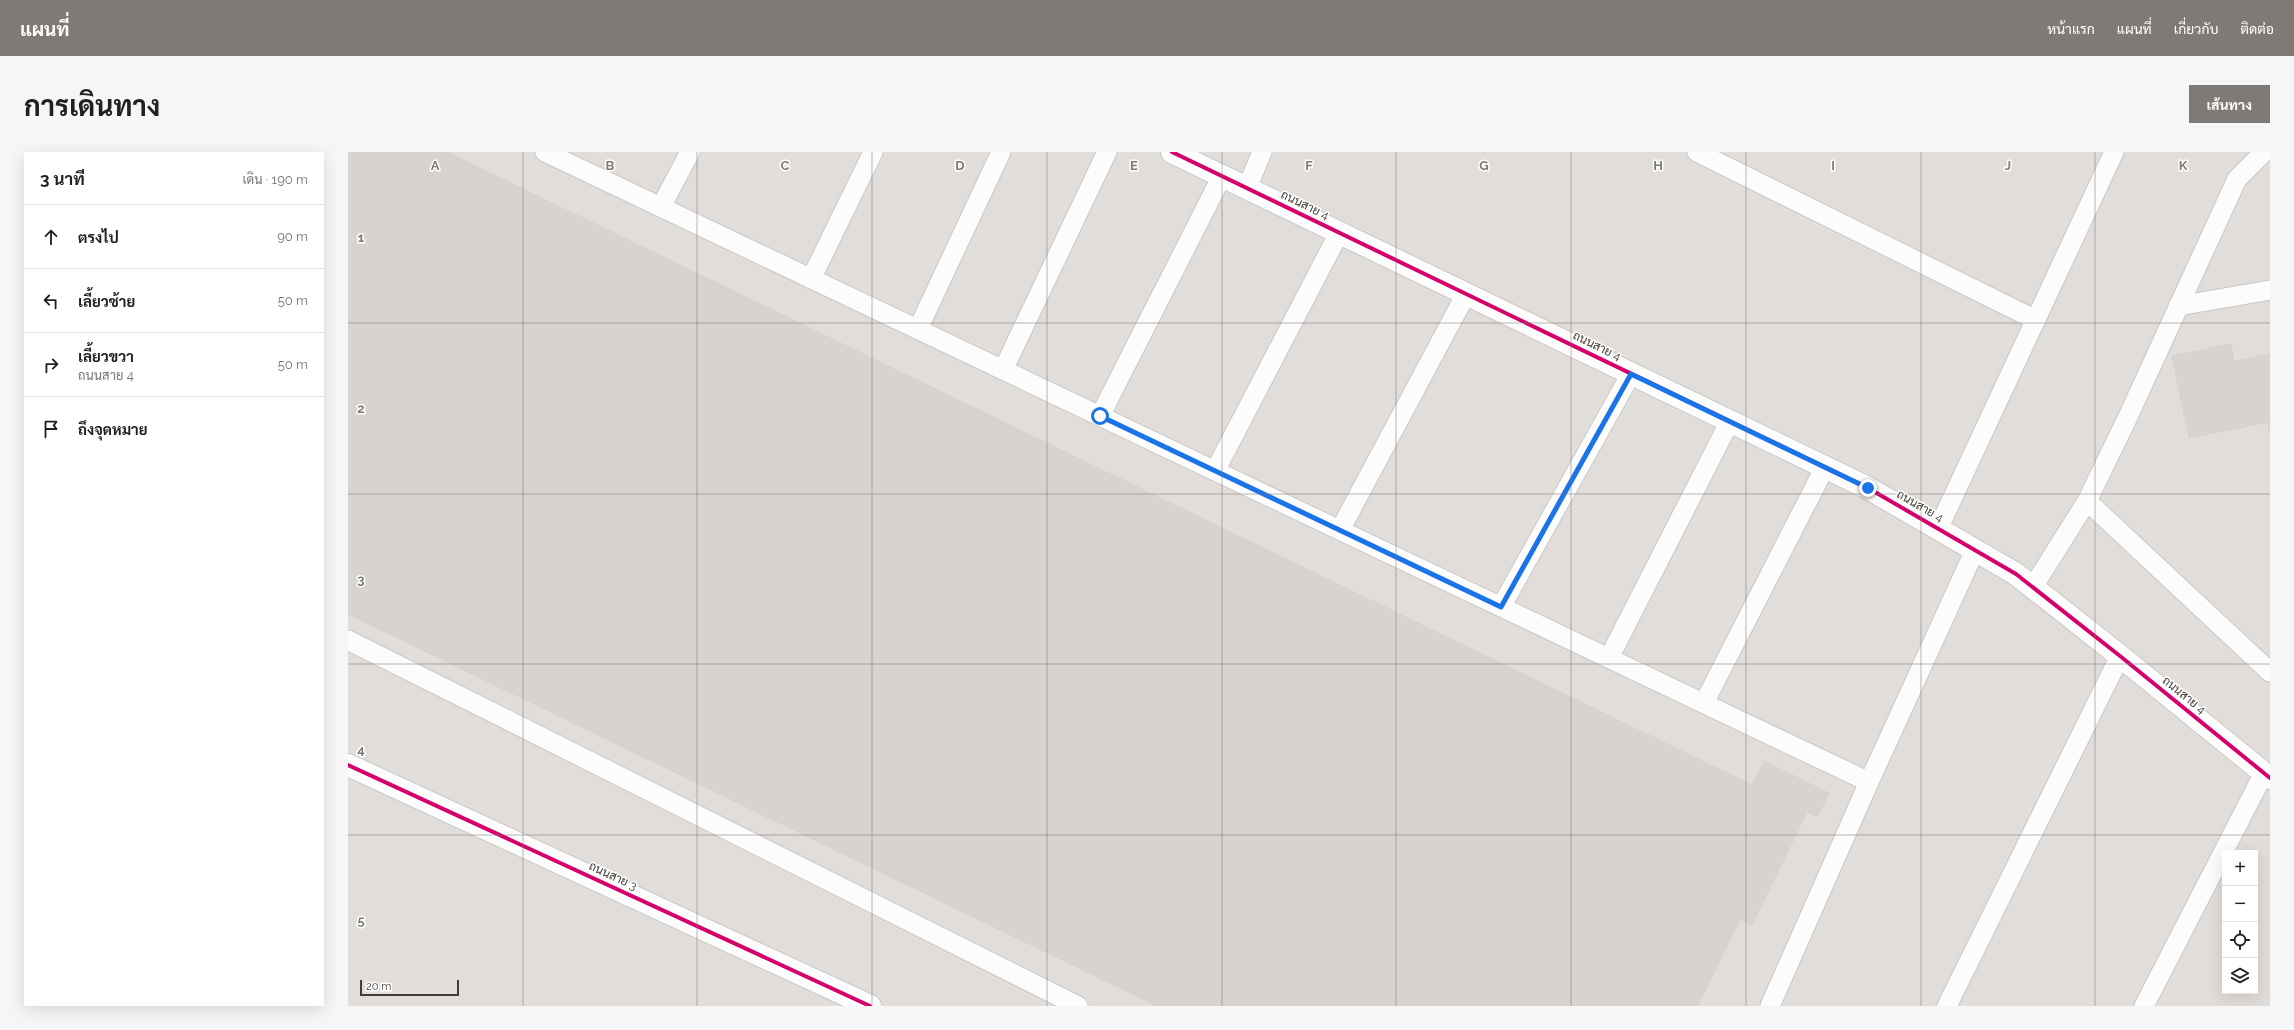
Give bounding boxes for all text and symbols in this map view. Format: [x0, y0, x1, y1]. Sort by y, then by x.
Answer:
text: แผนที่ [20, 18, 69, 40]
text: หน้าแรก [2047, 21, 2095, 37]
text: แผนที่ [2117, 21, 2152, 37]
text: เกี่ยวกับ [2174, 21, 2218, 37]
text: ติดต่อ [2240, 21, 2274, 37]
button: เส้นทาง [2189, 85, 2270, 123]
text: การเดินทาง [24, 90, 160, 123]
text: A [431, 158, 440, 173]
text: B [606, 158, 615, 173]
text: C [781, 158, 790, 173]
text: D [955, 158, 965, 173]
text: E [1130, 158, 1138, 173]
text: F [1305, 158, 1313, 173]
text: G [1479, 158, 1489, 173]
text: H [1653, 158, 1663, 173]
text: I [1831, 158, 1835, 173]
text: J [2005, 158, 2011, 173]
text: K [2179, 158, 2188, 173]
text: 3 นาที [40, 169, 85, 189]
text: เดิน · 190 m [243, 172, 308, 187]
street label: ถนนสาย 4 [1279, 187, 1332, 223]
icon: ahead [40, 226, 62, 248]
text: ตรงไป [78, 229, 119, 247]
text: 90 m [277, 229, 308, 244]
text: 1 [358, 230, 365, 245]
icon: left [40, 290, 62, 312]
text: เลี้ยวซ้าย [78, 293, 135, 311]
text: 50 m [278, 293, 308, 308]
street label: ถนนสาย 4 [1571, 328, 1624, 364]
text: เลี้ยวขวา [78, 348, 134, 366]
icon: right [40, 354, 62, 376]
text: 50 m [278, 357, 308, 372]
text: ถนนสาย 4 [78, 368, 134, 383]
text: 2 [357, 401, 365, 416]
route start [1091, 407, 1109, 425]
icon: arrive [40, 418, 62, 440]
text: ถึงจุดหมาย [78, 421, 148, 439]
route end [1859, 479, 1877, 497]
street label: ถนนสาย 4 [1894, 487, 1946, 525]
text: 3 [357, 572, 365, 587]
street label: ถนนสาย 4 [2160, 673, 2209, 717]
text: 4 [357, 742, 365, 757]
map controls [2222, 850, 2258, 994]
button: + [2222, 850, 2258, 886]
street label: ถนนสาย 3 [587, 859, 639, 893]
button: − [2222, 886, 2258, 922]
text: 5 [357, 913, 365, 928]
button: locate [2222, 922, 2258, 958]
button: layers [2222, 958, 2258, 994]
scale bar [360, 978, 459, 997]
text: 20 m [366, 980, 391, 993]

